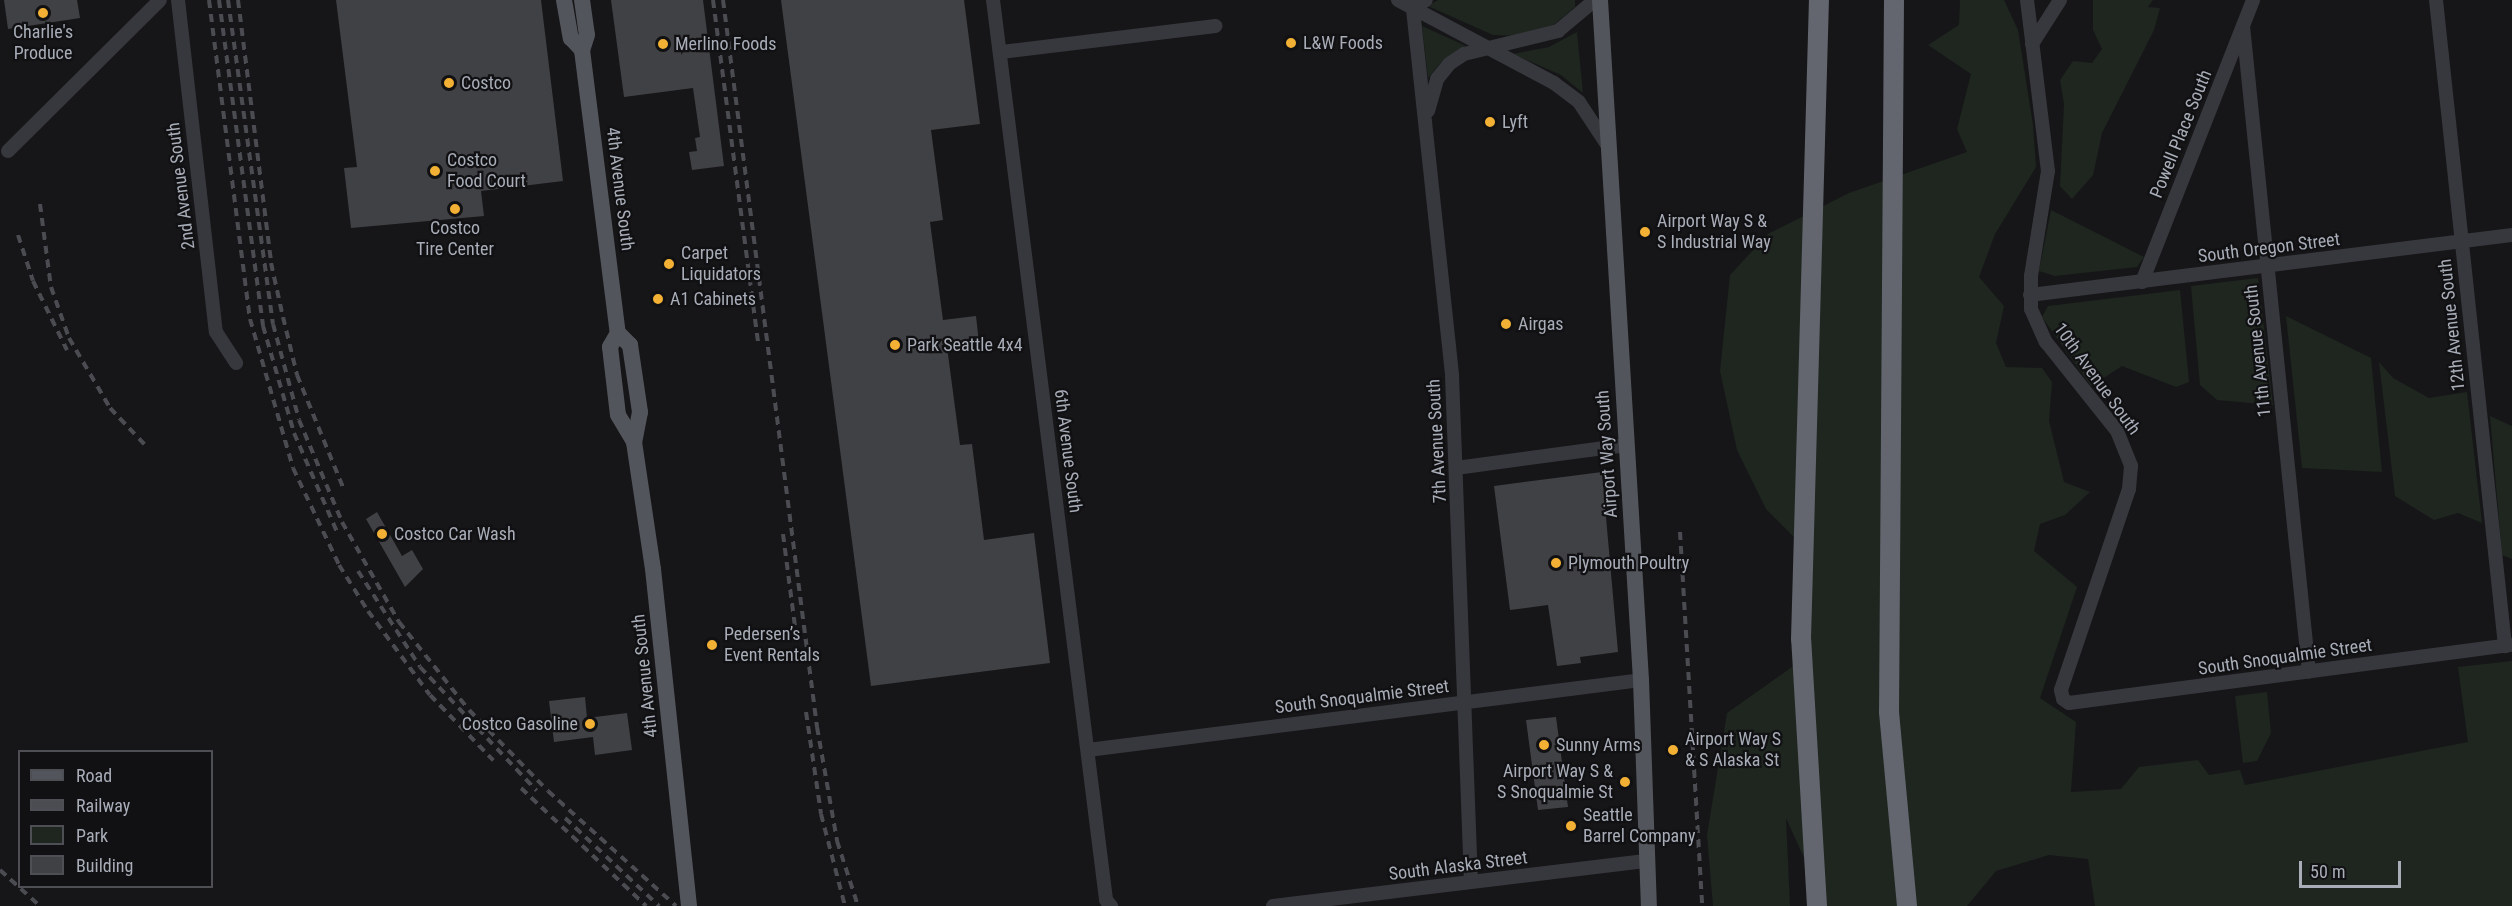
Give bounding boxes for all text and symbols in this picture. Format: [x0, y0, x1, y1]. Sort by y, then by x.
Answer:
marker: Charlie's Produce [36, 6, 50, 20]
place label: Charlie's Produce [13, 22, 73, 64]
place label: L&W Foods [1303, 32, 1383, 54]
place label: Merlino Foods [675, 33, 776, 55]
marker: L&W Foods [1284, 36, 1298, 50]
marker: Merlino Foods [656, 37, 670, 51]
street label: Powell Place South [2145, 67, 2217, 201]
place label: Costco [461, 72, 511, 94]
marker: Costco [442, 76, 456, 90]
place label: Lyft [1502, 111, 1528, 133]
marker: Lyft [1483, 115, 1497, 129]
street label: 2nd Avenue South [162, 121, 200, 251]
street label: 4th Avenue South [602, 126, 638, 252]
place label: Costco Food Court [447, 150, 526, 192]
marker: Costco Food Court [428, 164, 442, 178]
marker: Costco Tire Center [448, 202, 462, 216]
place label: Airport Way S & S Industrial Way [1657, 211, 1771, 254]
place label: Costco Tire Center [416, 218, 494, 260]
marker: Airport Way S & S Industrial Way [1638, 225, 1652, 239]
street label: South Oregon Street [2197, 229, 2341, 267]
place label: Carpet Liquidators [681, 243, 761, 286]
marker: Carpet Liquidators [662, 257, 676, 271]
street label: 12th Avenue South [2434, 258, 2470, 392]
street label: 11th Avenue South [2240, 284, 2276, 418]
place label: A1 Cabinets [670, 288, 756, 310]
marker: A1 Cabinets [651, 292, 665, 306]
place label: Airgas [1518, 313, 1564, 335]
marker: Airgas [1499, 317, 1513, 331]
street label: 10th Avenue South [2049, 319, 2145, 439]
place label: Park Seattle 4x4 [907, 334, 1023, 356]
marker: Park Seattle 4x4 [888, 338, 902, 352]
street label: 7th Avenue South [1423, 378, 1451, 504]
street label: 6th Avenue South [1050, 388, 1086, 514]
street label: Airport Way South [1592, 389, 1622, 519]
place label: Costco Car Wash [394, 523, 516, 545]
marker: Costco Car Wash [375, 527, 389, 541]
place label: Plymouth Poultry [1568, 552, 1689, 574]
marker: Plymouth Poultry [1549, 556, 1563, 570]
street label: 4th Avenue South [628, 613, 662, 739]
place label: Pedersen’s Event Rentals [724, 624, 820, 666]
street label: South Snoqualmie Street [2197, 634, 2373, 680]
marker: Pedersen’s Event Rentals [705, 638, 719, 652]
street label: South Snoqualmie Street [1274, 676, 1450, 718]
place label: Costco Gasoline [462, 713, 578, 735]
marker: Costco Gasoline [583, 717, 597, 731]
place label: Airport Way S & S Alaska St [1685, 729, 1781, 771]
place label: Sunny Arms [1556, 734, 1641, 756]
marker: Sunny Arms [1537, 738, 1551, 752]
marker: Airport Way S & S Alaska St [1666, 743, 1680, 757]
legend [18, 750, 213, 888]
place label: Airport Way S & S Snoqualmie St [1497, 761, 1613, 804]
text: Road [76, 765, 112, 786]
marker: Airport Way S & S Snoqualmie St [1618, 775, 1632, 789]
text: Railway [76, 795, 130, 816]
place label: Seattle Barrel Company [1583, 805, 1695, 848]
marker: Seattle Barrel Company [1564, 819, 1578, 833]
text: Park [76, 825, 108, 846]
street label: South Alaska Street [1387, 847, 1529, 885]
scale bar [2302, 849, 2404, 887]
text: Building [76, 855, 133, 876]
text: 50 m [2310, 861, 2345, 882]

